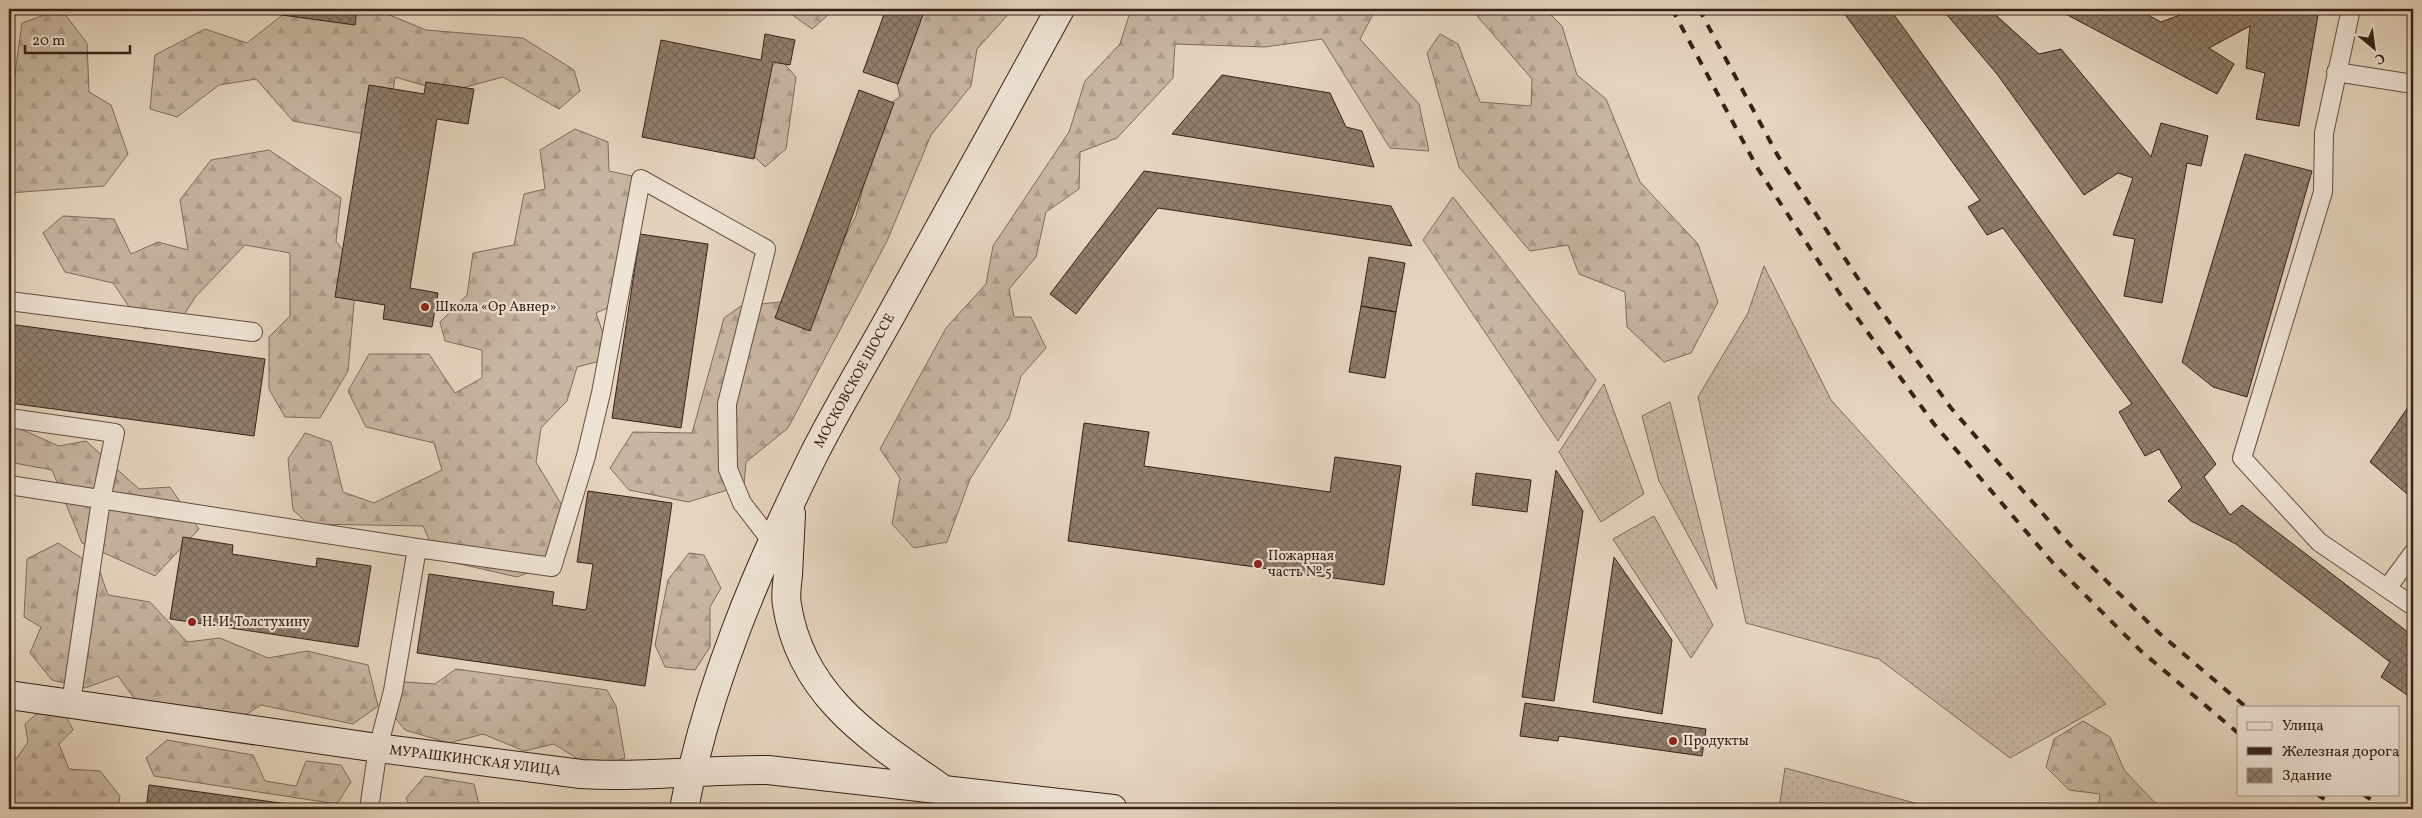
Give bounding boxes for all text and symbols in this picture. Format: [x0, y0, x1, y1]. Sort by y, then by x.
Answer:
scale bar [25, 22, 130, 54]
north arrow [2350, 22, 2400, 72]
text: 20 m [32, 31, 65, 52]
text: С [2371, 48, 2388, 69]
place label: Школа «Ор Авнер» [435, 298, 557, 317]
marker: Школа «Ор Авнер» [419, 301, 431, 313]
street label: МОСКОВСКОЕ ШОССЕ [810, 310, 900, 452]
place label: Пожарная часть № 5 [1268, 547, 1334, 582]
marker: Пожарная часть № 5 [1252, 558, 1264, 570]
place label: Н. И. Толстухину [202, 613, 310, 632]
marker: Н. И. Толстухину [186, 616, 198, 628]
legend [2237, 706, 2400, 796]
text: Улица [2282, 716, 2324, 737]
place label: Продукты [1683, 732, 1749, 751]
marker: Продукты [1667, 735, 1679, 747]
street label: МУРАШКИНСКАЯ УЛИЦА [388, 741, 562, 781]
text: Железная дорога [2282, 742, 2399, 763]
text: Здание [2282, 766, 2332, 787]

